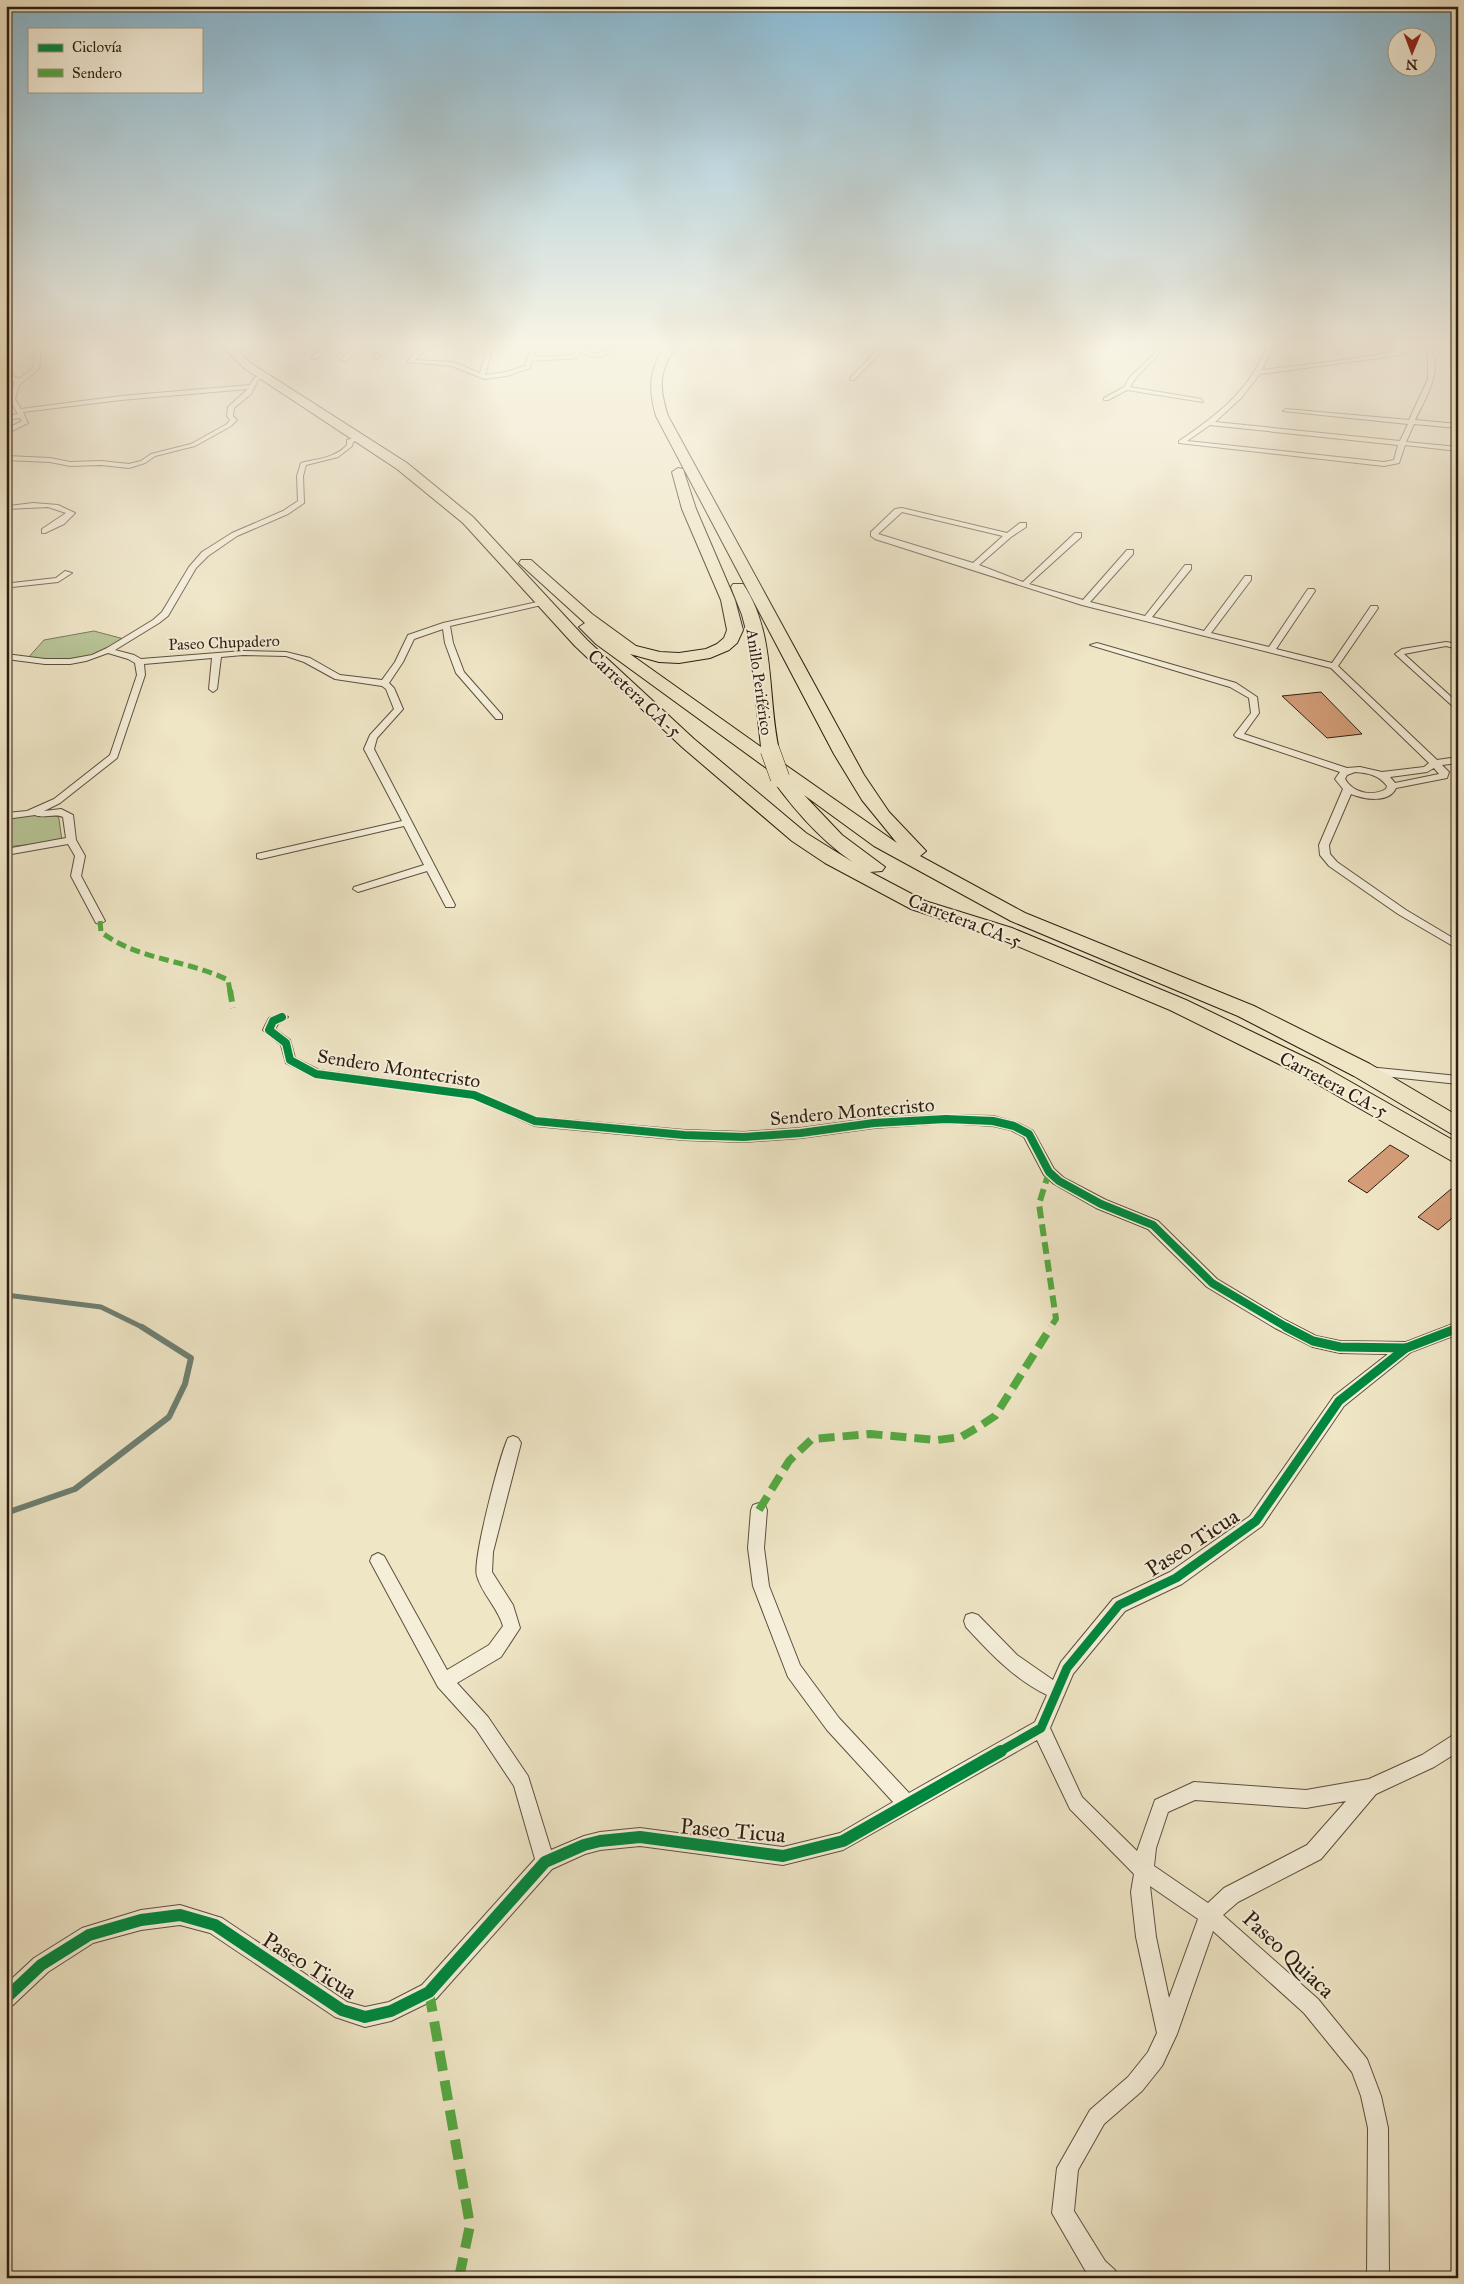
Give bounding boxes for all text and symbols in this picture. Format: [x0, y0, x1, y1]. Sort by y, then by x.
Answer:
legend [28, 28, 202, 92]
north arrow [1386, 28, 1436, 78]
text: Ciclovía [72, 38, 123, 56]
text: N [1406, 56, 1418, 73]
text: Sendero [72, 64, 122, 82]
street label: Anillo Periférico [743, 627, 776, 736]
street label: Paseo Chupadero [168, 631, 280, 654]
street label: Carretera CA-5 [583, 644, 686, 743]
street label: Carretera CA-5 [905, 888, 1025, 953]
street label: Sendero Montecristo [316, 1044, 483, 1093]
street label: Carretera CA-5 [1276, 1046, 1392, 1123]
street label: Sendero Montecristo [769, 1093, 936, 1130]
street label: Paseo Ticua [1140, 1502, 1245, 1583]
street label: Paseo Ticua [679, 1812, 788, 1849]
street label: Paseo Quiaca [1237, 1905, 1341, 2004]
street label: Paseo Ticua [258, 1926, 362, 2005]

